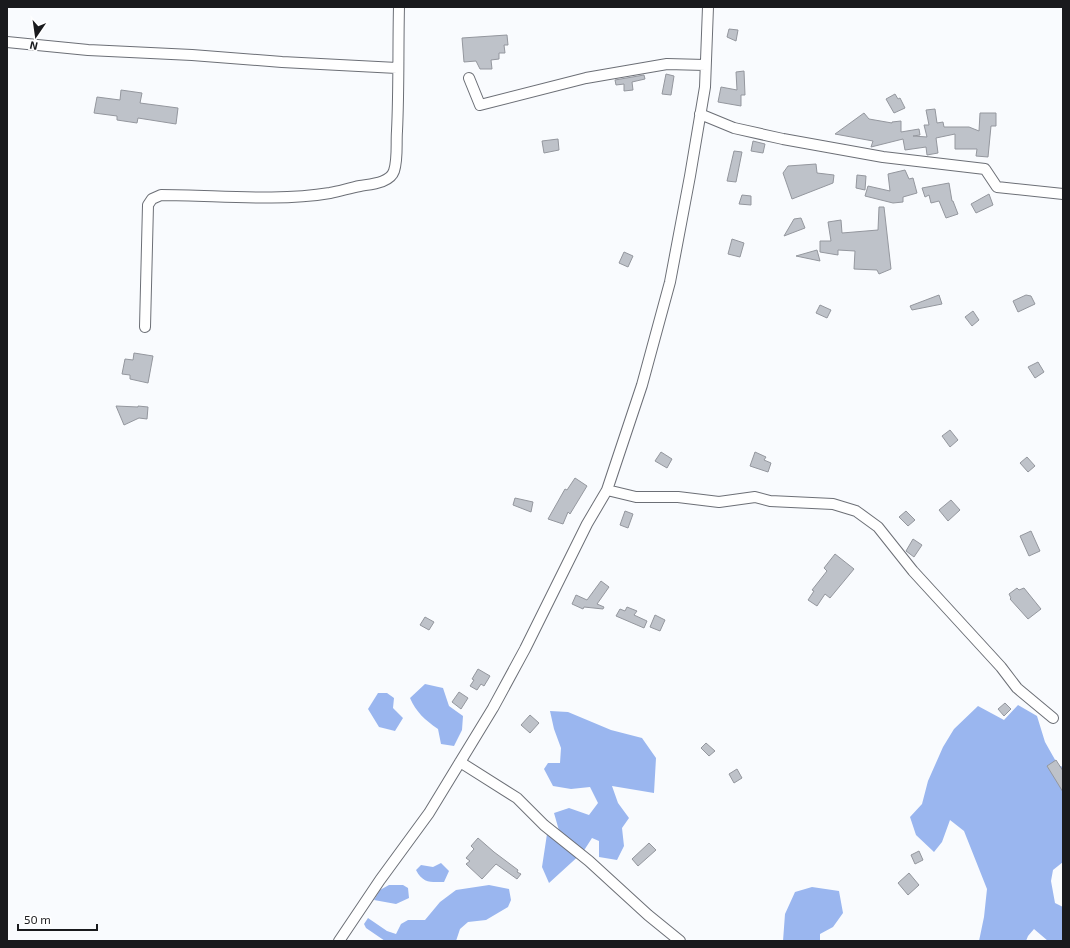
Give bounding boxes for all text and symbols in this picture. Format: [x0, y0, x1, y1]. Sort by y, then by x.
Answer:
north arrow [16, 16, 56, 56]
text: N [28, 39, 39, 53]
scale bar [18, 906, 97, 932]
text: 50 m [24, 912, 51, 926]

